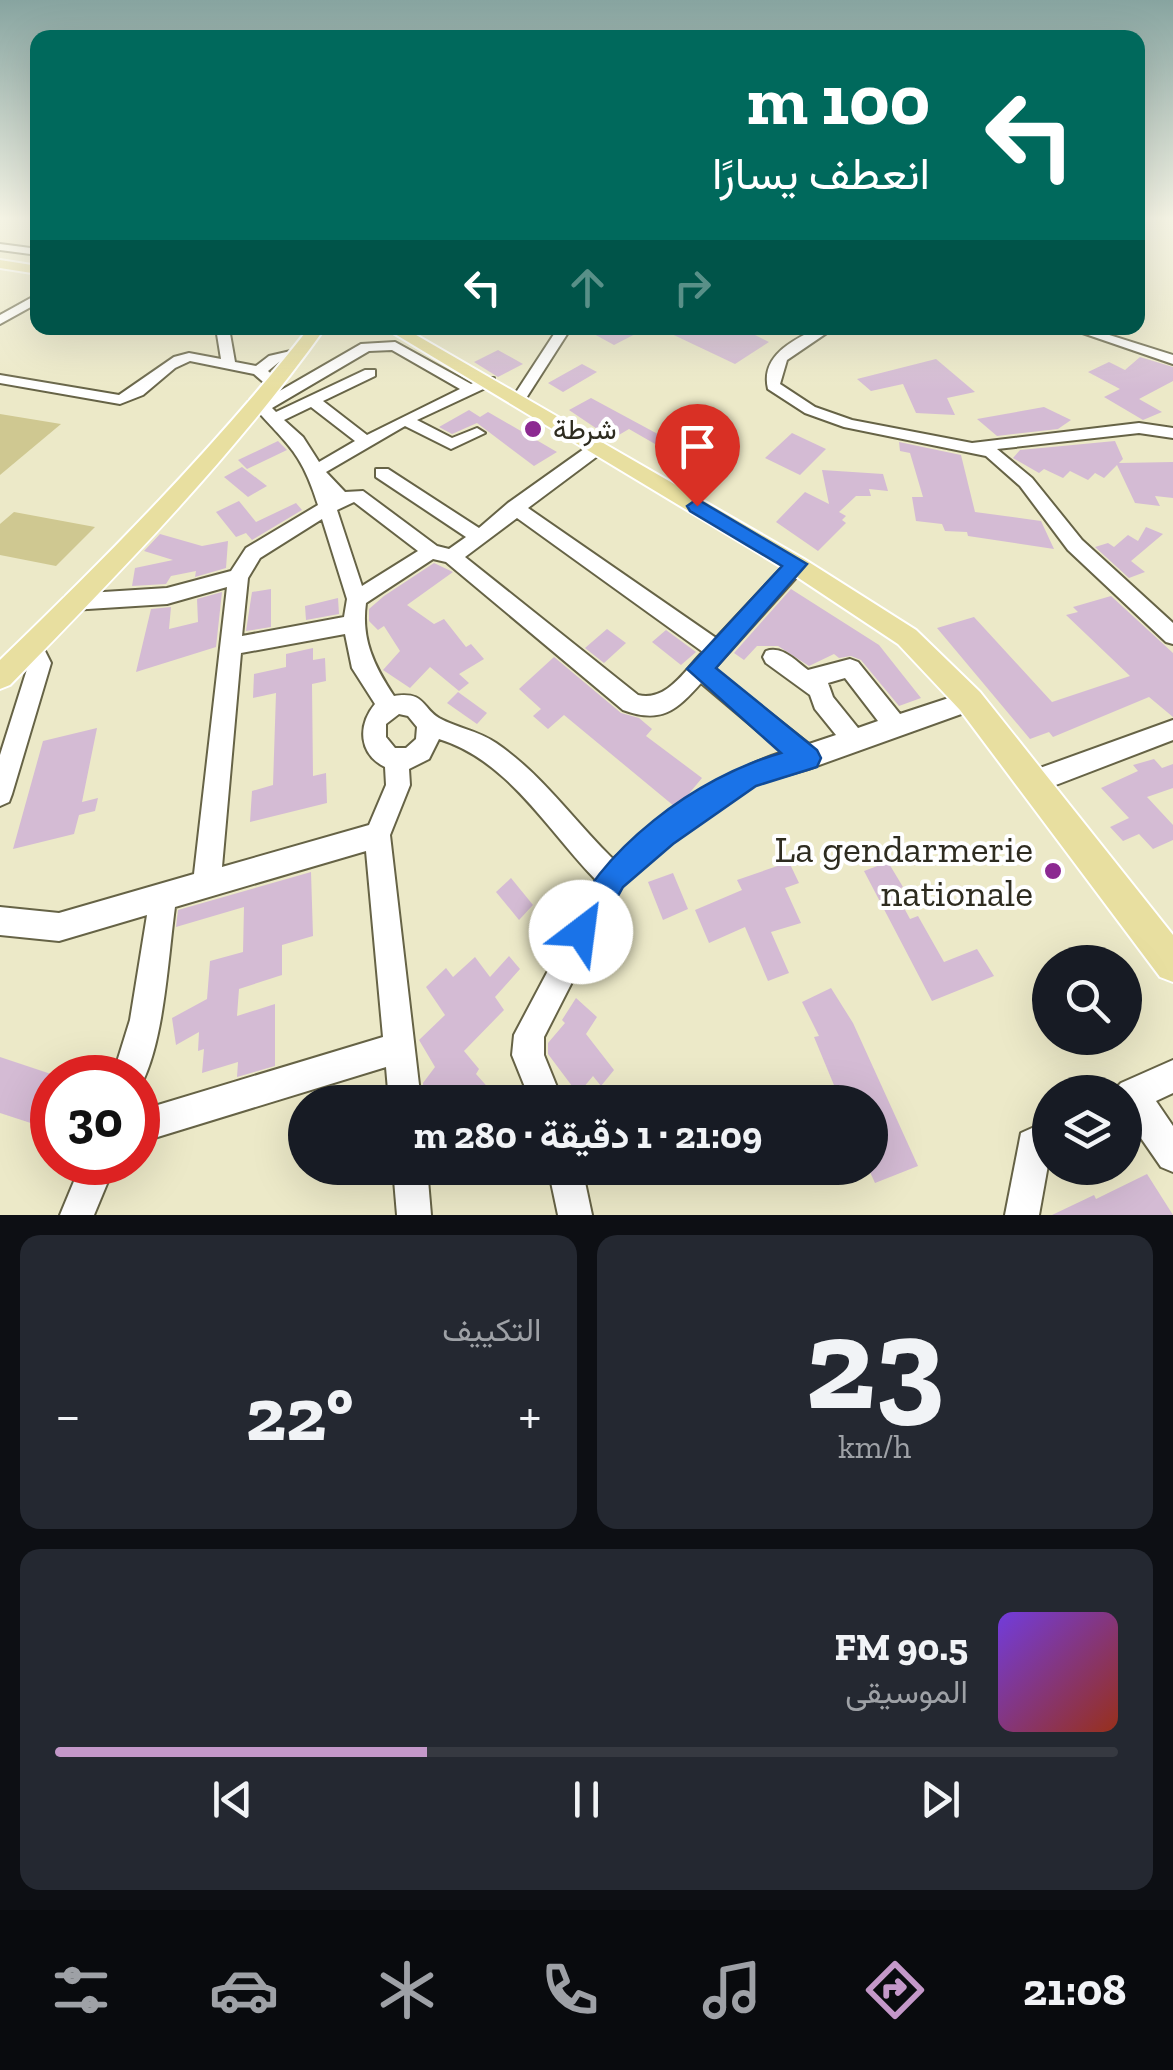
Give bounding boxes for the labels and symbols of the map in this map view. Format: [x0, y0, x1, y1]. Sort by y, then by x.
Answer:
pin [655, 404, 740, 507]
place label: شرطة [553, 413, 616, 447]
marker: شرطة [522, 418, 544, 440]
place label: La gendarmerie nationale [775, 826, 1033, 916]
marker: La gendarmerie nationale [1042, 860, 1064, 882]
position arrow [529, 880, 633, 984]
speed limit sign: 30 [30, 1055, 160, 1185]

